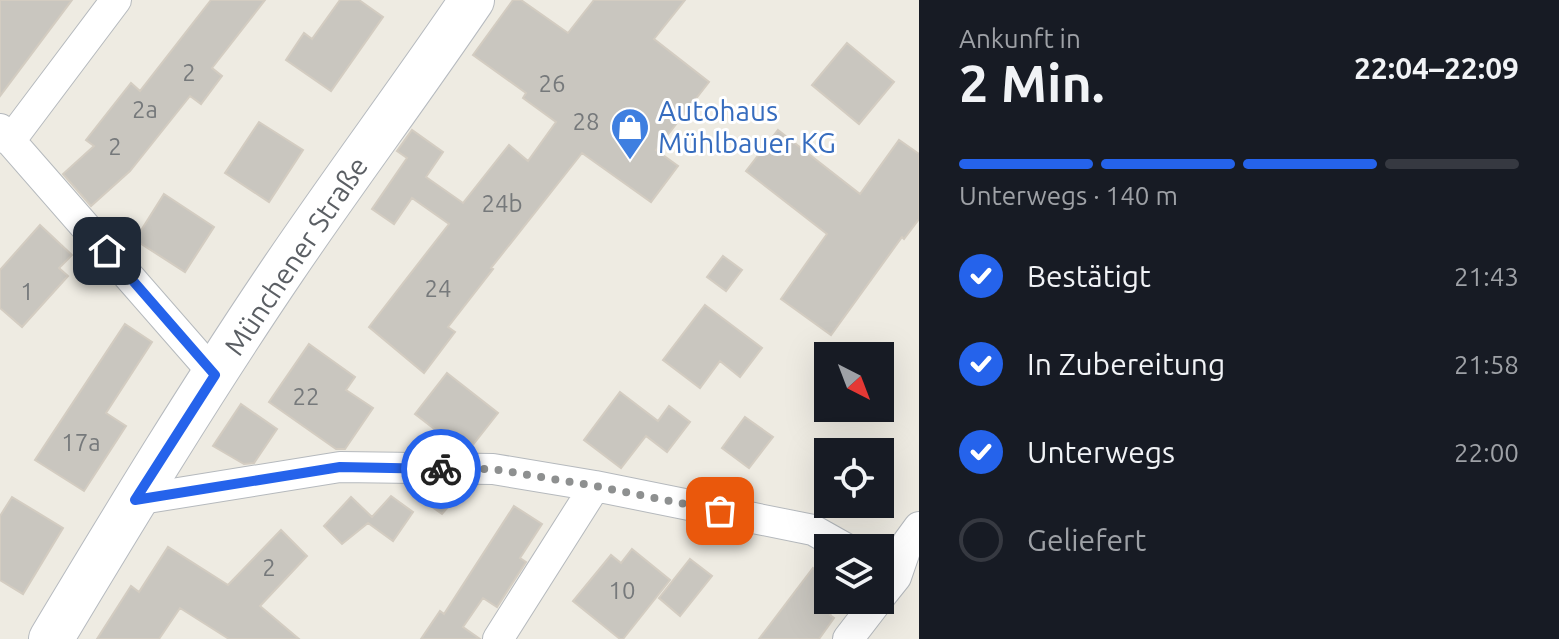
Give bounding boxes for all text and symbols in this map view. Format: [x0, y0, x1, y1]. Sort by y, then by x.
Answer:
text: Ankunft in [959, 24, 1081, 53]
text: 22:04–22:09 [1354, 51, 1519, 85]
text: 2 Min. [959, 54, 1105, 112]
house number: 2 [182, 59, 196, 86]
house number: 26 [538, 70, 566, 97]
place label: Autohaus Mühlbauer KG [658, 95, 836, 158]
house number: 2a [132, 96, 158, 123]
shop icon: Autohaus Mühlbauer KG [609, 106, 651, 161]
house number: 28 [572, 108, 600, 135]
house number: 2 [108, 133, 122, 160]
street label: Münchener Straße [218, 151, 373, 361]
text: Unterwegs · 140 m [959, 181, 1178, 210]
house number: 24b [481, 190, 523, 217]
pin [73, 217, 141, 285]
icon: home [85, 229, 129, 273]
icon: check [959, 254, 1003, 298]
text: Bestätigt [1027, 259, 1151, 293]
text: 21:43 [1454, 262, 1519, 291]
house number: 24 [424, 275, 452, 302]
house number: 1 [20, 278, 34, 305]
north arrow [814, 342, 894, 422]
map controls [814, 342, 894, 614]
icon: check [959, 342, 1003, 386]
text: In Zubereitung [1027, 347, 1225, 381]
text: 21:58 [1454, 350, 1519, 379]
house number: 22 [292, 383, 320, 410]
house number: 17a [61, 429, 101, 456]
courier [401, 429, 481, 509]
icon: check [959, 430, 1003, 474]
text: Unterwegs [1027, 435, 1175, 469]
button: locate [814, 438, 894, 518]
text: 22:00 [1454, 438, 1519, 467]
icon: bike [419, 447, 463, 491]
pin [686, 477, 754, 545]
icon: bag [698, 489, 742, 533]
text: Geliefert [1027, 523, 1146, 557]
button: layers [814, 534, 894, 614]
house number: 2 [262, 554, 276, 581]
house number: 10 [608, 577, 636, 604]

